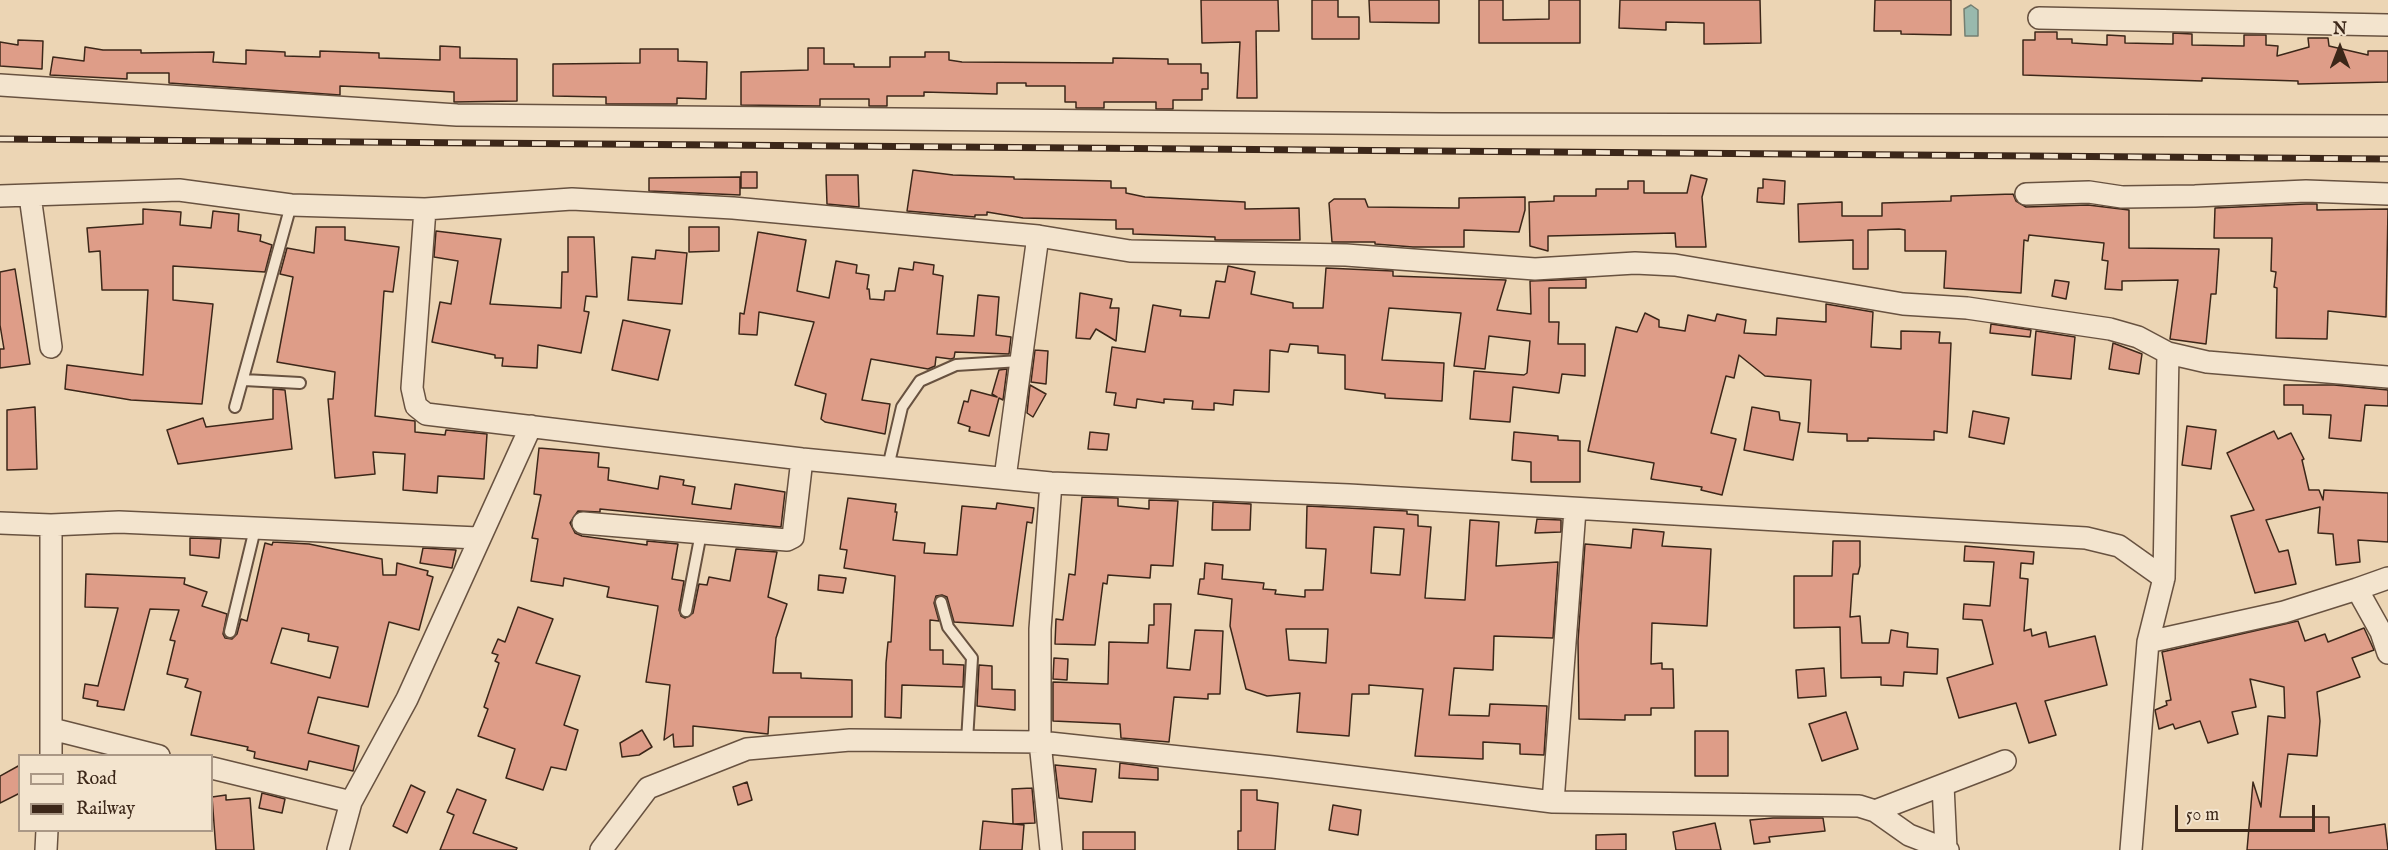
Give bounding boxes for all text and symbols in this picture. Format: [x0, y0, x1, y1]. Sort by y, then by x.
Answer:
north arrow [2310, 18, 2370, 78]
text: N [2333, 20, 2347, 40]
legend [18, 754, 213, 832]
text: Road [76, 768, 117, 791]
scale bar [2178, 793, 2318, 831]
text: Railway [76, 798, 135, 821]
text: 50 m [2186, 804, 2219, 827]

